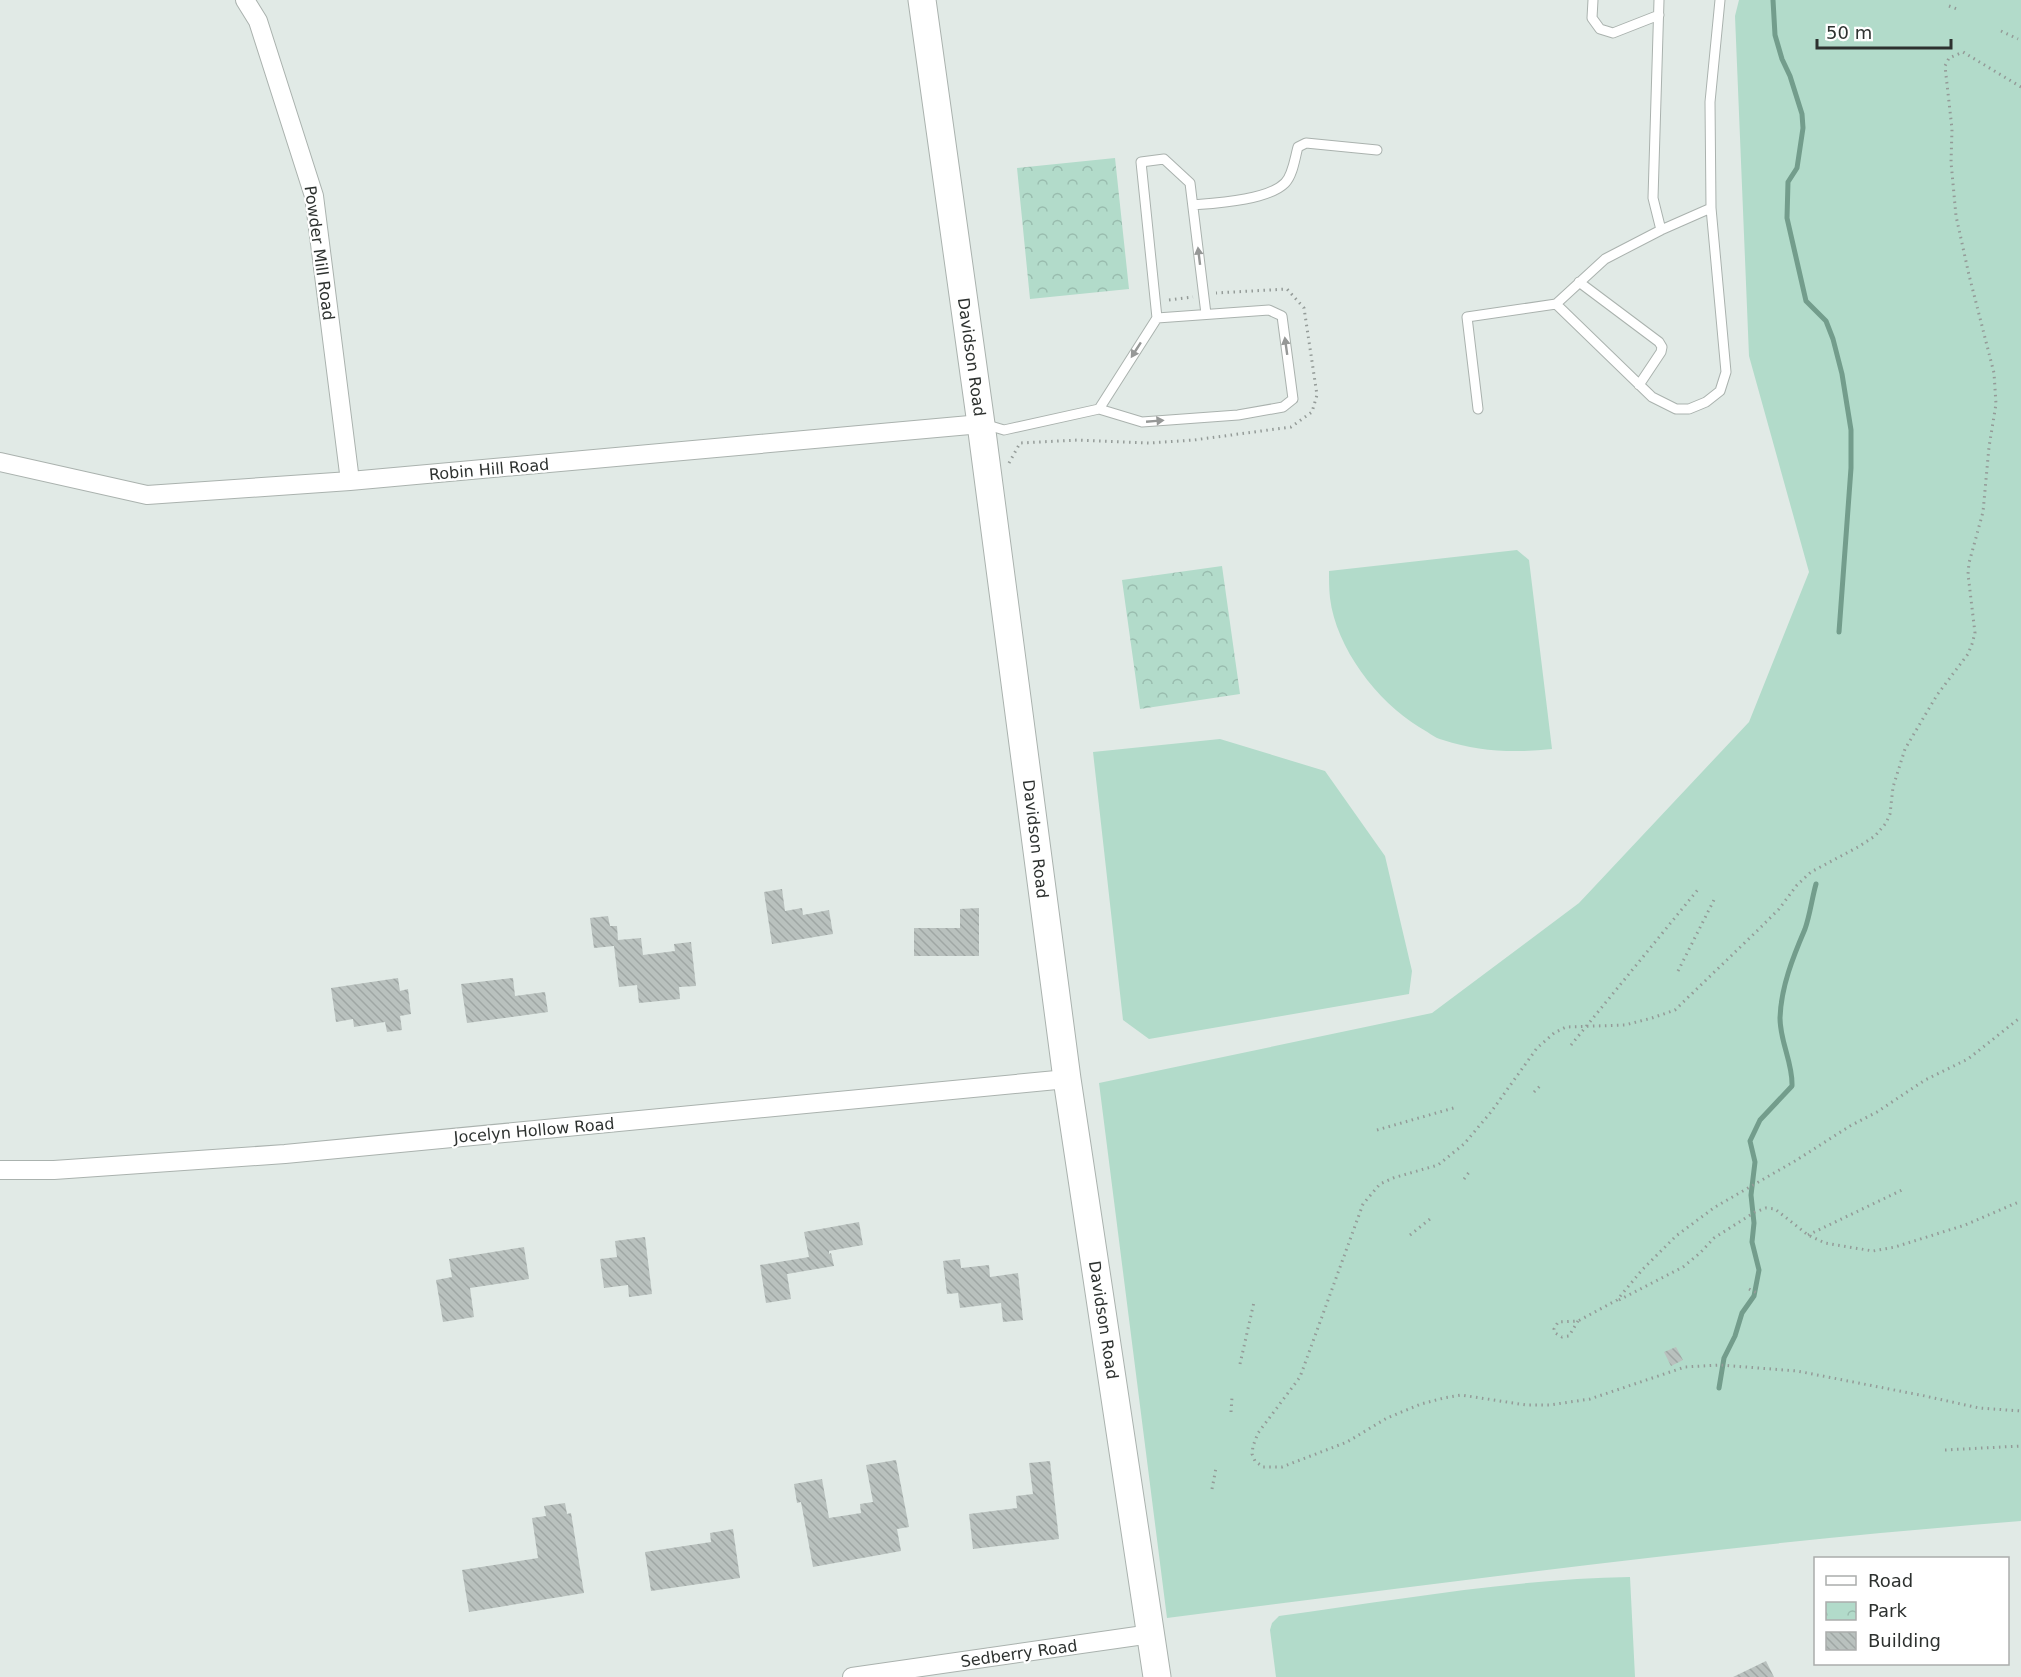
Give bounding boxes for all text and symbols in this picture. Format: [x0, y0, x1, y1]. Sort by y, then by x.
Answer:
scale bar [1817, 12, 1950, 50]
text: 50 m [1826, 22, 1872, 43]
street label: Powder Mill Road [301, 184, 338, 322]
one-way arrow [1194, 246, 1204, 265]
street label: Davidson Road [954, 296, 989, 418]
one-way arrow [1281, 337, 1290, 356]
one-way arrow [1131, 342, 1142, 358]
one-way arrow [1145, 416, 1164, 426]
street label: Robin Hill Road [428, 455, 550, 484]
street label: Davidson Road [1019, 778, 1052, 900]
street label: Jocelyn Hollow Road [452, 1114, 615, 1147]
street label: Davidson Road [1085, 1259, 1122, 1381]
legend [1814, 1557, 2009, 1665]
text: Road [1868, 1570, 1913, 1591]
text: Park [1868, 1600, 1907, 1621]
text: Building [1868, 1630, 1941, 1651]
street label: Sedberry Road [959, 1636, 1079, 1671]

